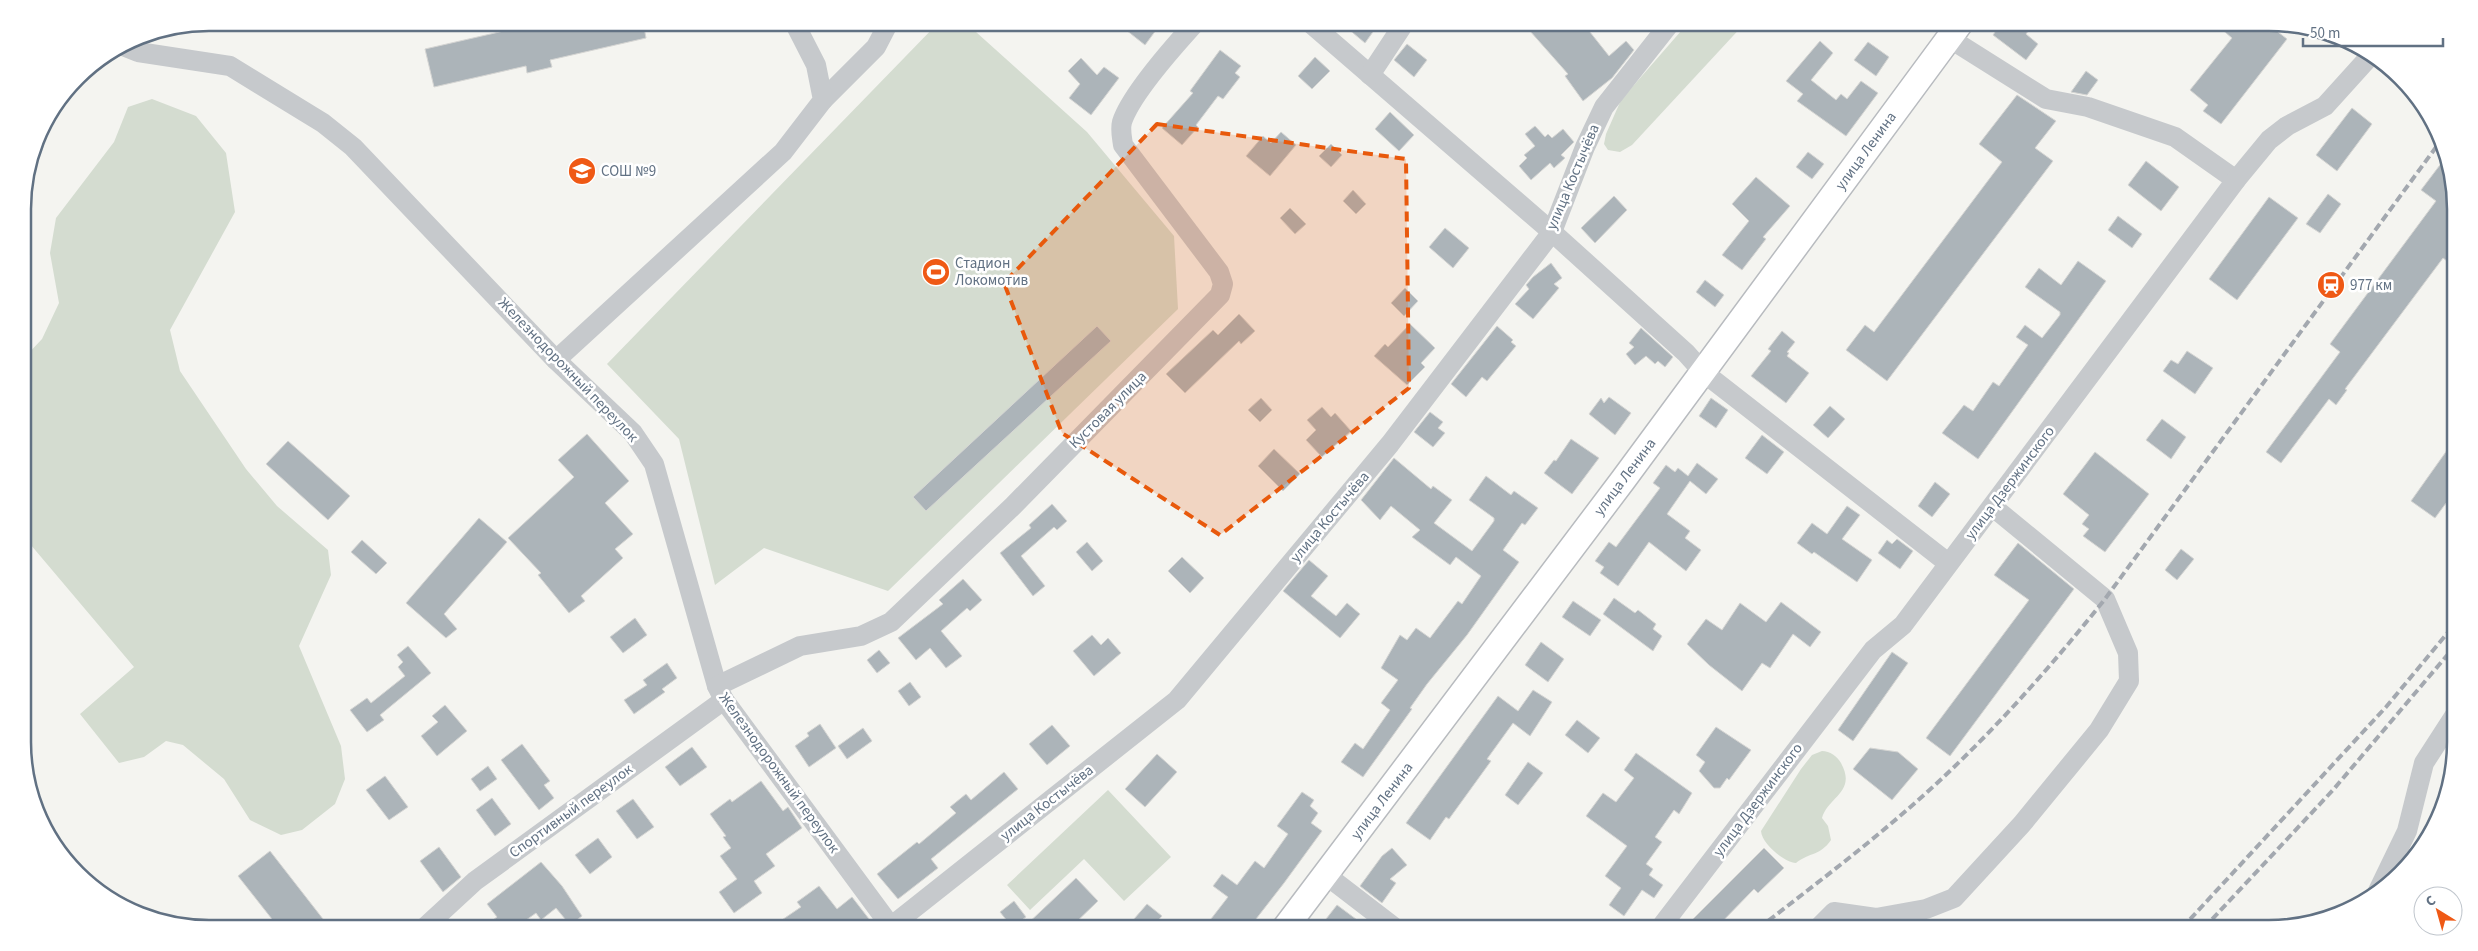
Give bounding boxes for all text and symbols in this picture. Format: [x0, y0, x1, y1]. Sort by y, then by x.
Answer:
scale bar [2303, 15, 2443, 47]
text: 50 m [2310, 23, 2340, 44]
street label: улица Ленина [1830, 108, 1902, 194]
street label: улица Костычёва [1541, 121, 1605, 233]
school or university icon: СОШ №9 [567, 156, 597, 186]
place label: СОШ №9 [601, 161, 656, 182]
place label: Стадион Локомотив [955, 253, 1029, 291]
sports icon: Стадион Локомотив [921, 257, 951, 287]
station icon: 977 км [2316, 270, 2346, 300]
place label: 977 км [2350, 275, 2392, 296]
street label: Железнодорожный переулок [493, 293, 643, 447]
street label: Кустовая улица [1064, 366, 1152, 454]
street label: улица Дзержинского [1960, 422, 2060, 544]
street label: улица Ленина [1589, 434, 1661, 520]
street label: улица Костычёва [1286, 467, 1374, 567]
street label: Железнодорожный переулок [714, 689, 845, 858]
street label: улица Дзержинского [1708, 739, 1808, 861]
street label: улица Ленина [1346, 758, 1418, 844]
street label: Спортивный переулок [505, 759, 638, 863]
street label: улица Костычёва [996, 760, 1098, 846]
north arrow [2413, 886, 2463, 936]
text: С [2422, 891, 2440, 912]

